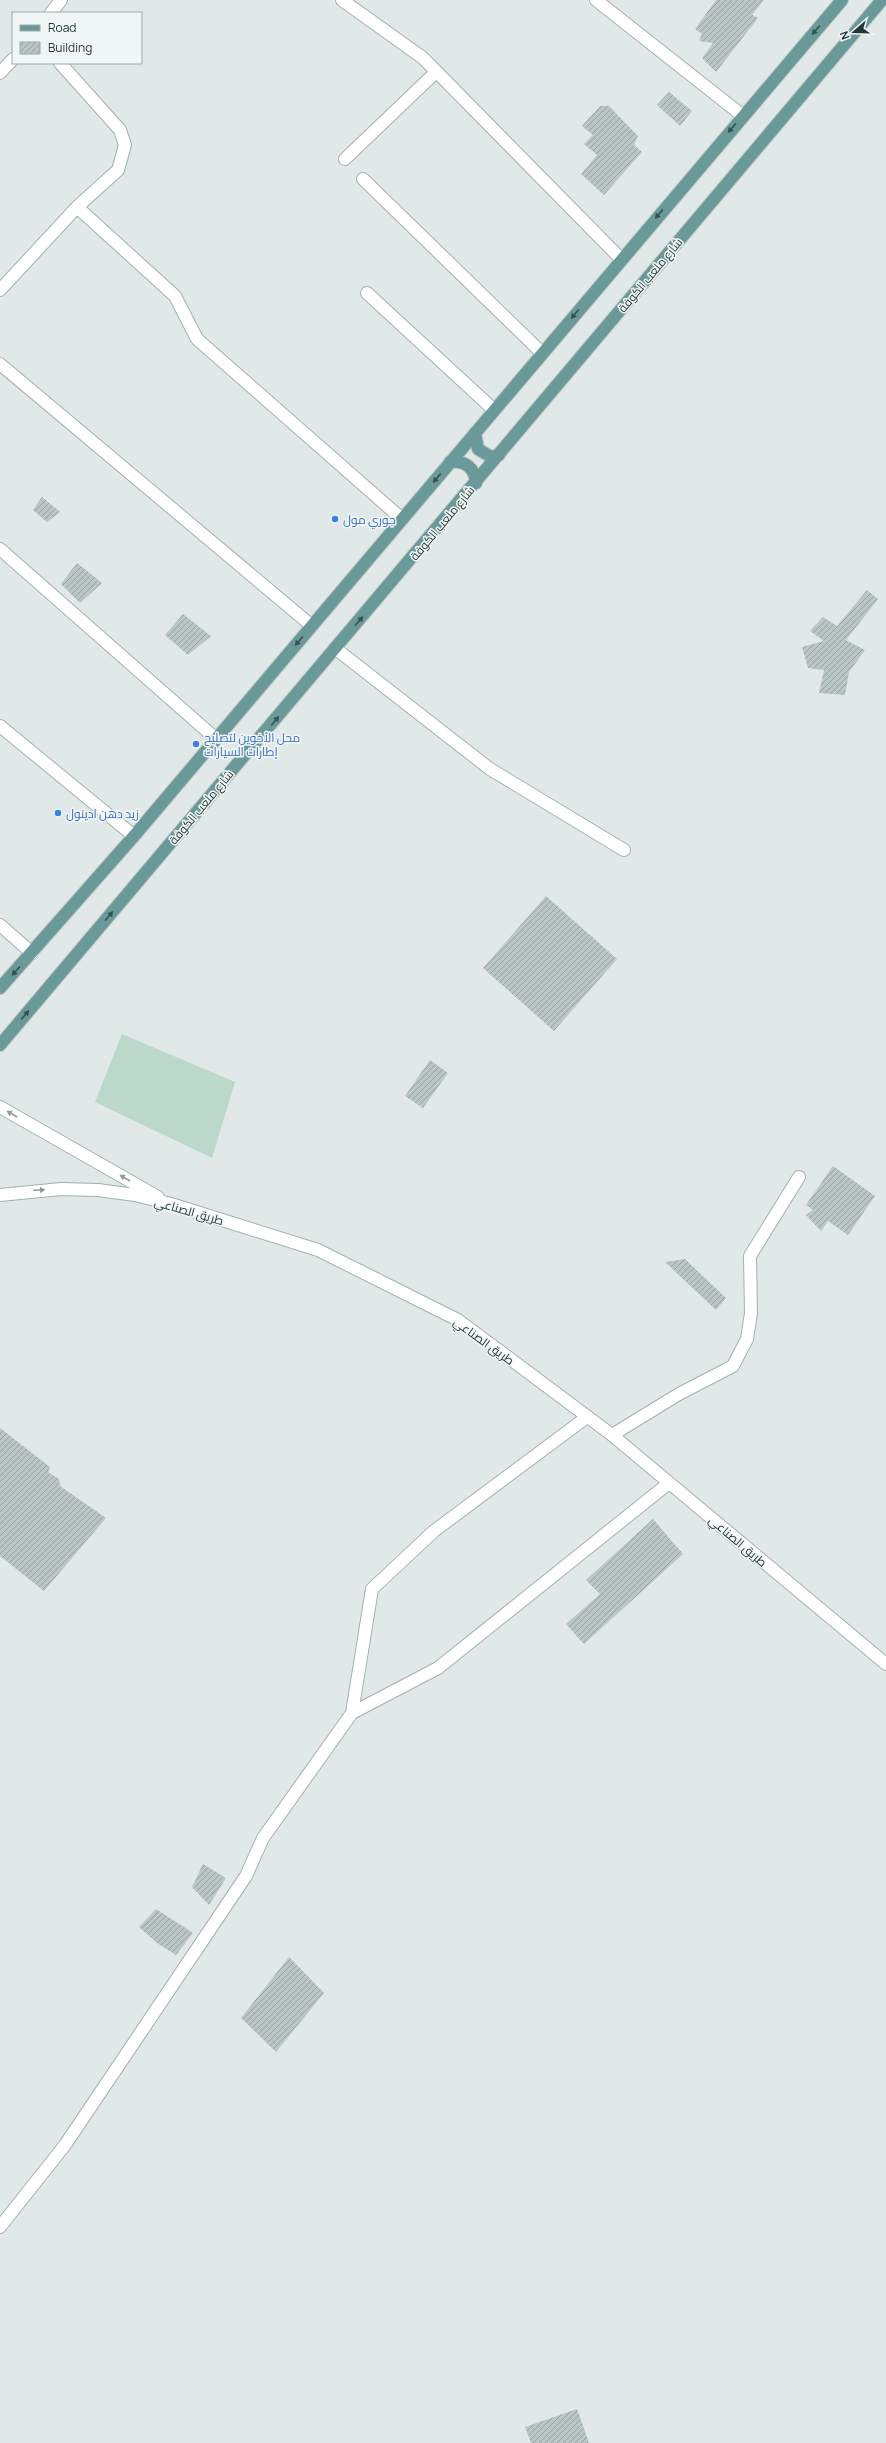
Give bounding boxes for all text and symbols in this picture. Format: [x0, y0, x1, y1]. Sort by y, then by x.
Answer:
legend [12, 12, 142, 64]
north arrow [834, 12, 874, 52]
text: Road [48, 19, 76, 36]
one-way arrow [812, 24, 821, 35]
text: N [836, 29, 853, 42]
text: Building [48, 39, 92, 56]
one-way arrow [727, 123, 736, 134]
one-way arrow [654, 209, 663, 220]
street label: شارع ملعب الكوفة [614, 234, 686, 316]
one-way arrow [571, 308, 580, 319]
one-way arrow [433, 472, 442, 483]
street label: شارع ملعب الكوفة [406, 482, 478, 564]
place label: جوري مول [343, 511, 396, 530]
marker: جوري مول [330, 514, 340, 524]
one-way arrow [354, 617, 363, 626]
one-way arrow [294, 635, 303, 646]
one-way arrow [270, 715, 279, 726]
place label: محل الأخوين لتصليح إطارات السيارات [204, 729, 300, 760]
marker: محل الأخوين لتصليح إطارات السيارات [191, 739, 201, 749]
street label: شارع ملعب الكوفة [165, 766, 237, 848]
place label: زيد دهن ادينول [66, 805, 139, 822]
marker: زيد دهن ادينول [53, 808, 63, 818]
one-way arrow [105, 910, 114, 921]
one-way arrow [12, 966, 21, 975]
one-way arrow [21, 1010, 30, 1020]
one-way arrow [6, 1110, 18, 1117]
one-way arrow [119, 1175, 131, 1181]
one-way arrow [33, 1187, 45, 1194]
street label: طريق الصناعي [152, 1193, 226, 1231]
street label: طريق الصناعي [449, 1313, 518, 1371]
street label: طريق الصناعي [704, 1512, 771, 1572]

